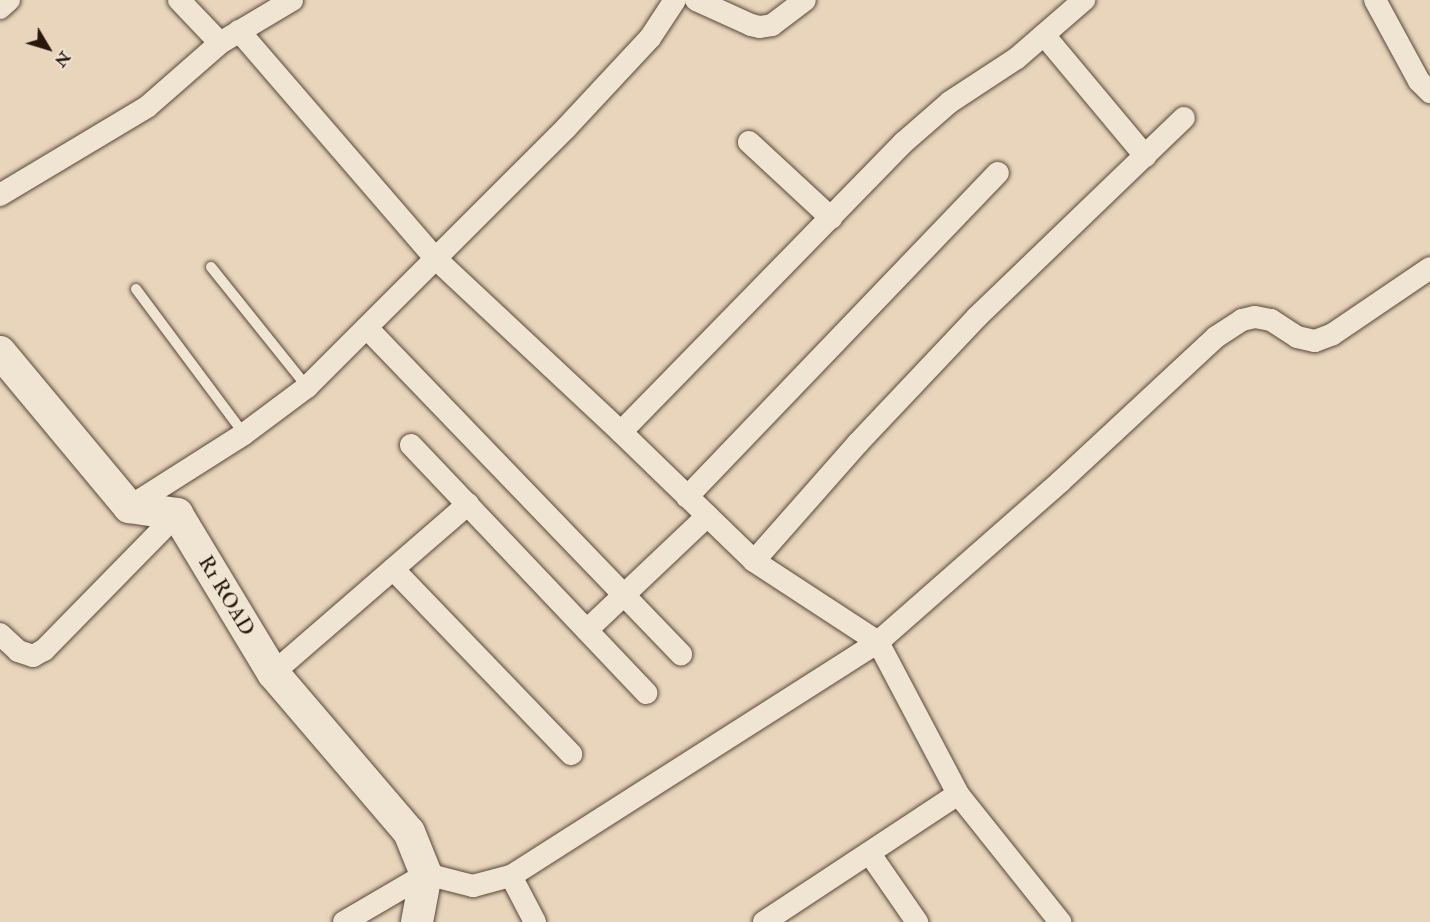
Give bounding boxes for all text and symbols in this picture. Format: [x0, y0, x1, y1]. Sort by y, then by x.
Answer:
north arrow [18, 18, 78, 78]
text: N [50, 47, 74, 71]
street label: R1 ROAD [192, 551, 260, 641]

